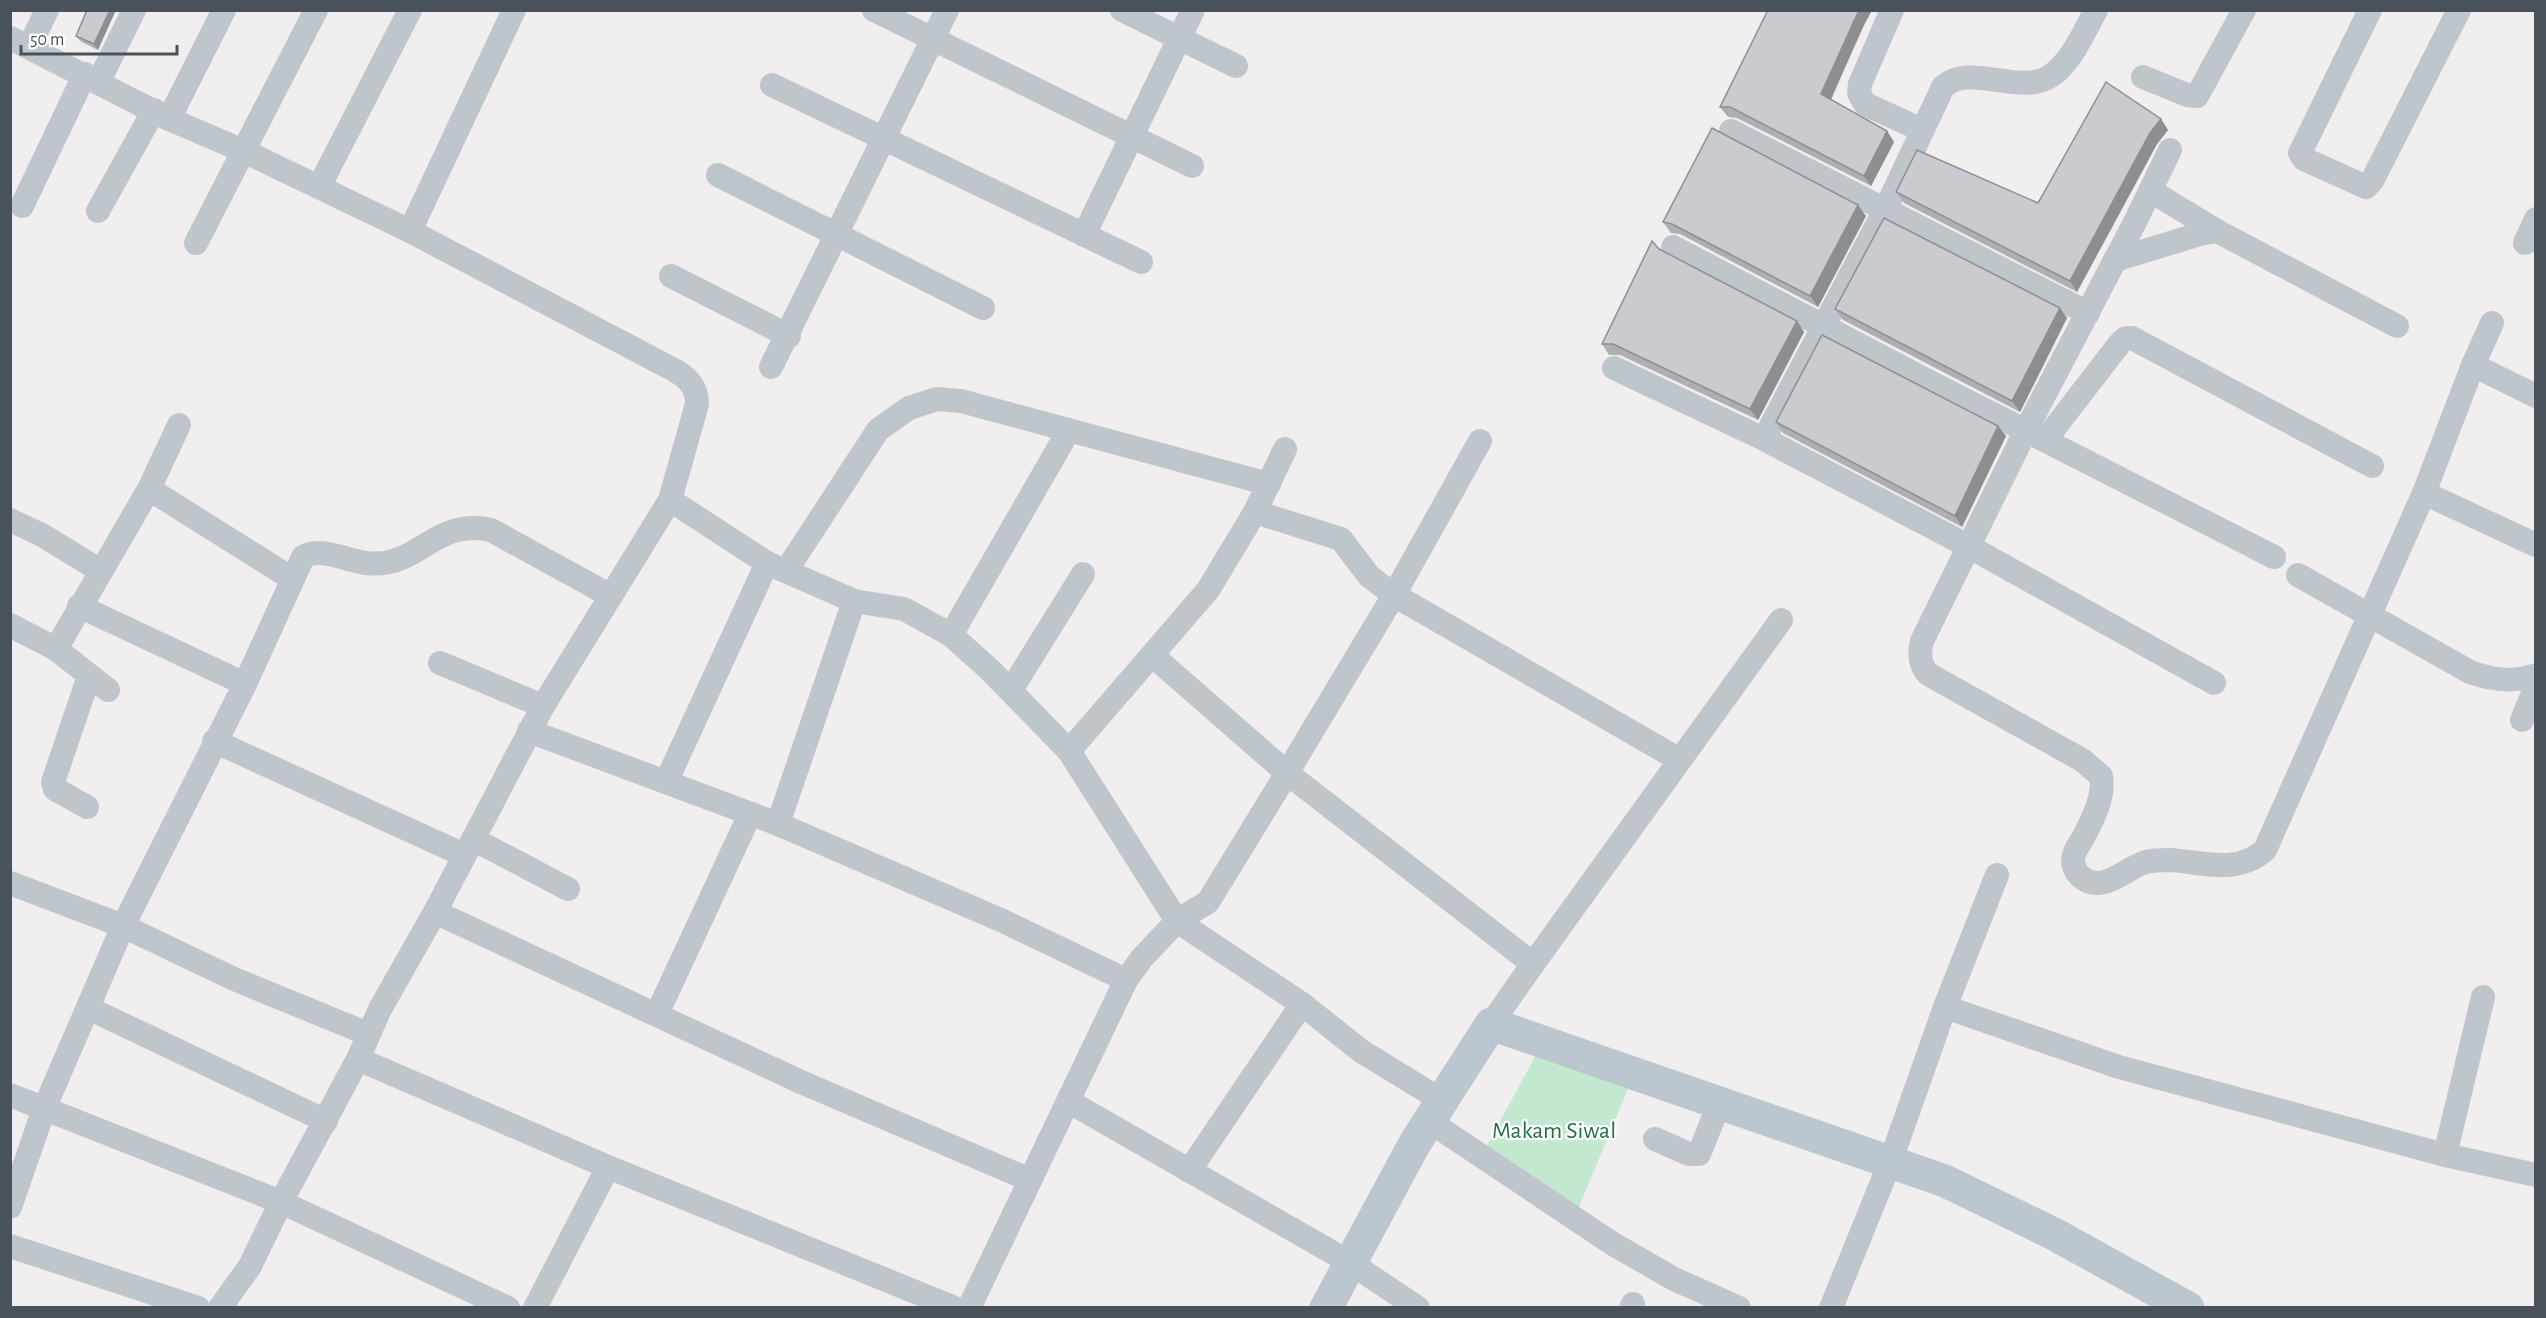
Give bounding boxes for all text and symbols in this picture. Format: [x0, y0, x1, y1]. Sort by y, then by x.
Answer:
scale bar [21, 18, 177, 56]
text: 50 m [30, 31, 64, 49]
park label: Makam Siwal [1492, 1119, 1616, 1143]

